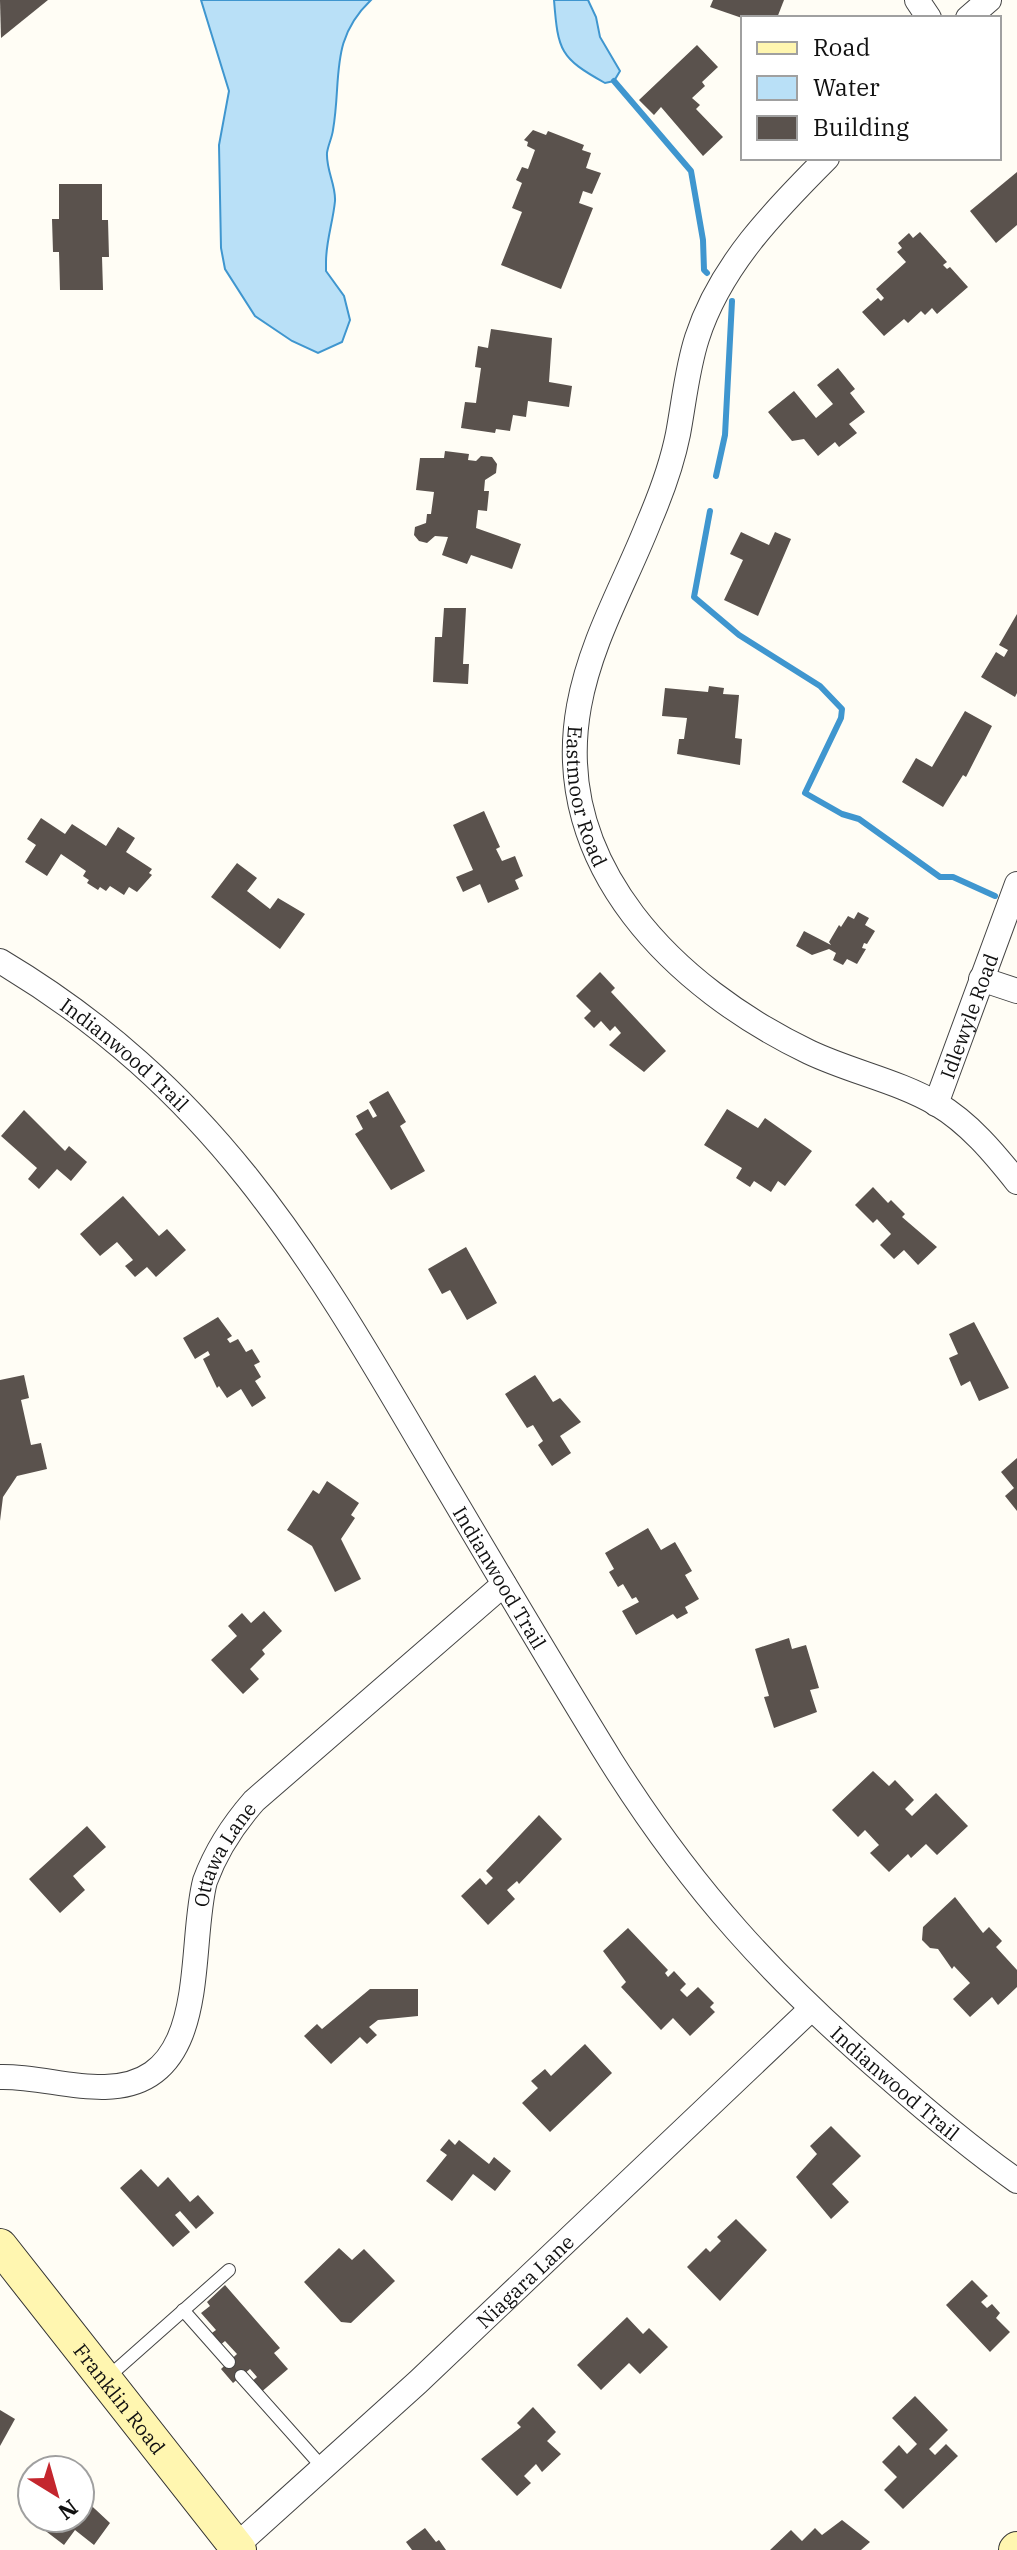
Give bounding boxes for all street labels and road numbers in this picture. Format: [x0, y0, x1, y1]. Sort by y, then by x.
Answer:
street label: Eastmoor Road [561, 725, 614, 871]
street label: Idlewyle Road [933, 949, 1004, 1082]
street label: Indianwood Trail [55, 991, 195, 1117]
street label: Indianwood Trail [447, 1501, 553, 1654]
street label: Ottawa Lane [187, 1796, 262, 1909]
street label: Indianwood Trail [825, 2020, 965, 2146]
street label: Niagara Lane [470, 2228, 579, 2334]
street label: Franklin Road [68, 2338, 172, 2459]

